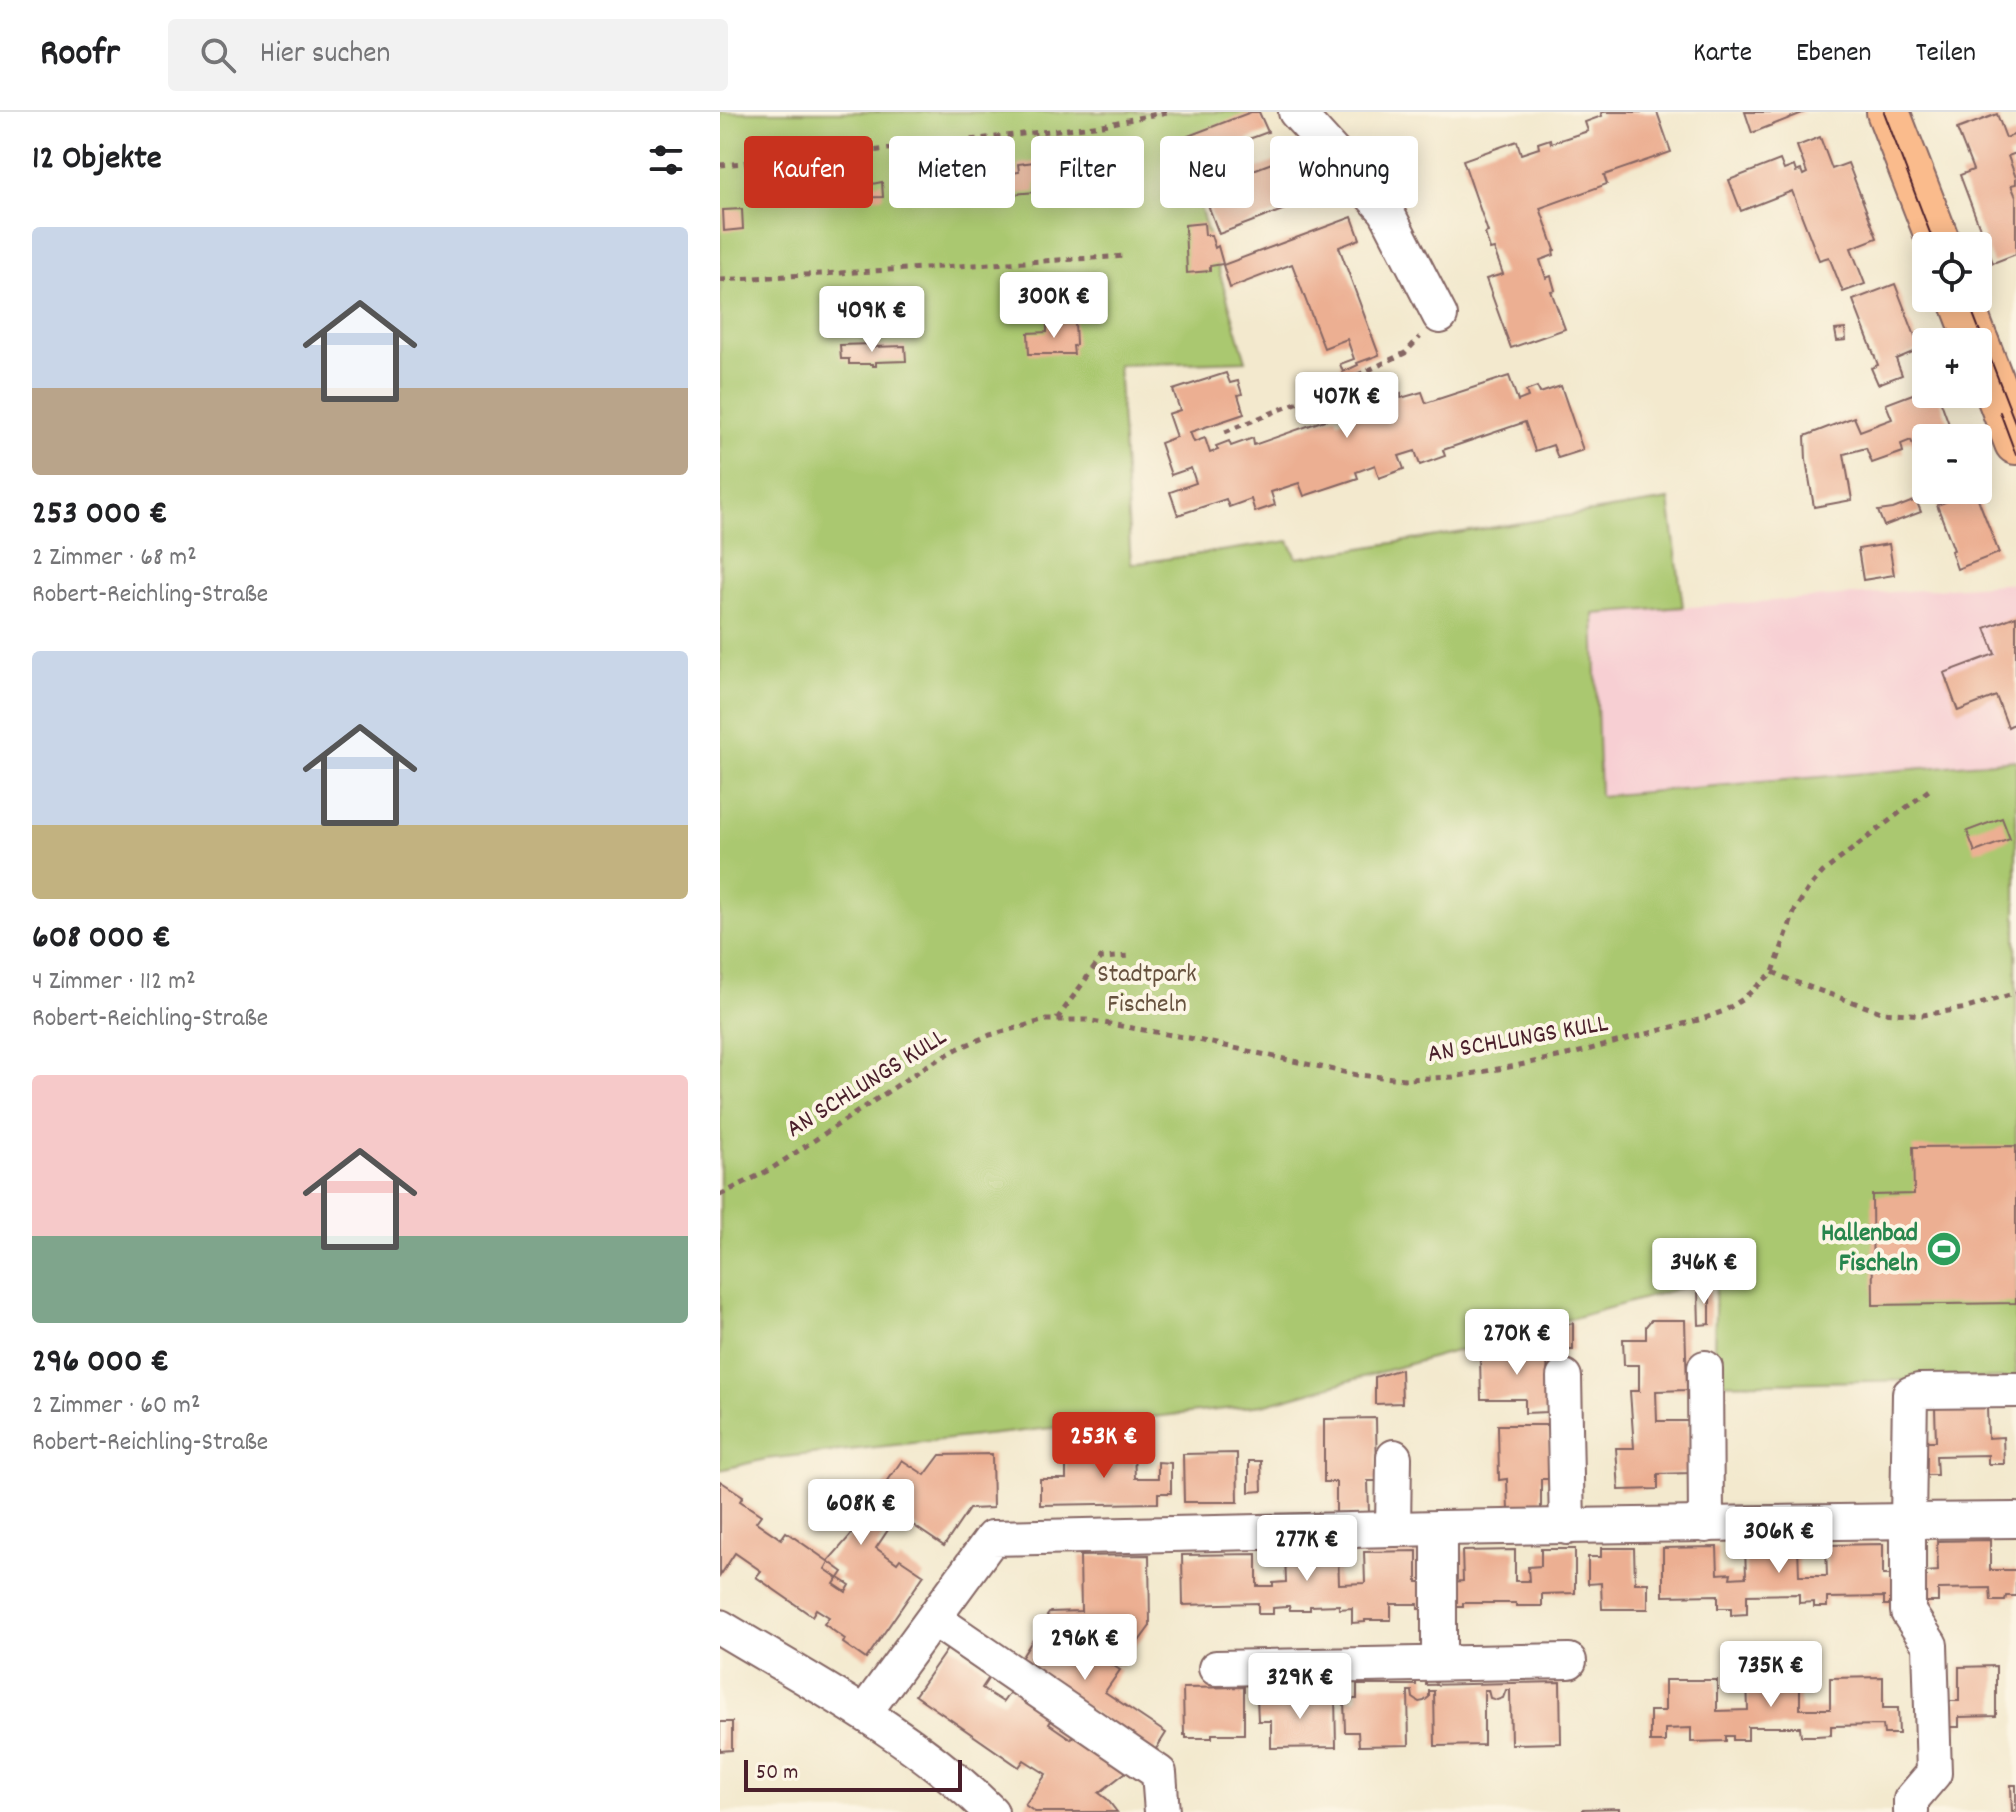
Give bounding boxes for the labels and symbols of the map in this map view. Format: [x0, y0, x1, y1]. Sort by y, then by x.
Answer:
pin: 300K € [989, 272, 1119, 340]
pin: 409K € [807, 286, 937, 354]
pin: 407K € [1282, 372, 1412, 440]
park label: Stadtpark Fischeln [1097, 957, 1197, 1024]
street label: AN SCHLUNGS KULL [1425, 1006, 1612, 1074]
street label: AN SCHLUNGS KULL [780, 1020, 955, 1148]
place label: Hallenbad Fischeln [1821, 1216, 1918, 1283]
sports icon: Hallenbad Fischeln [1925, 1230, 1963, 1268]
pin: 346K € [1639, 1238, 1769, 1306]
pin: 270K € [1452, 1309, 1582, 1377]
pin: 253K € [1039, 1412, 1169, 1480]
pin: 608K € [796, 1479, 926, 1547]
pin: 306K € [1714, 1507, 1844, 1575]
pin: 277K € [1242, 1515, 1372, 1583]
pin: 296K € [1020, 1614, 1150, 1682]
pin: 735K € [1706, 1641, 1836, 1709]
pin: 329K € [1235, 1653, 1365, 1721]
scale bar [744, 1756, 962, 1792]

